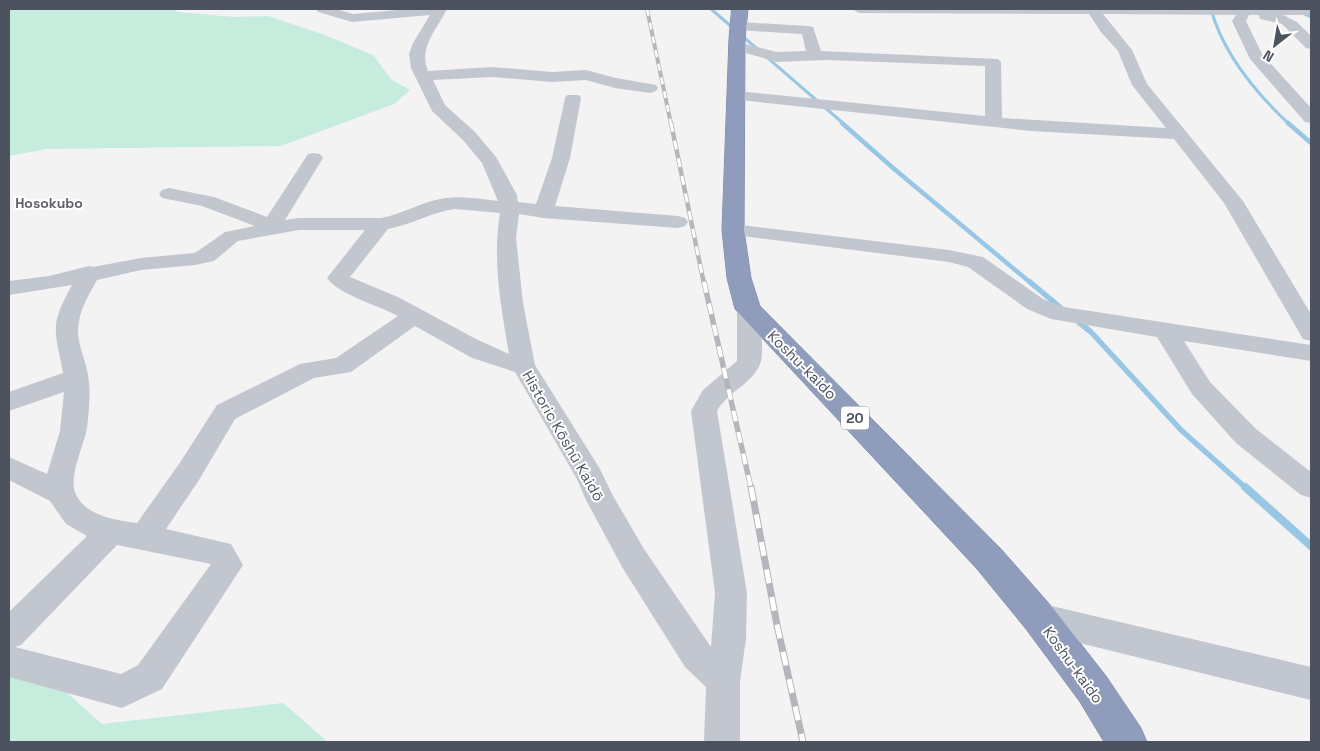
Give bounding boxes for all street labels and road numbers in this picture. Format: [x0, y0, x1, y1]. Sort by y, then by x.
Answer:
street label: Koshu-kaido [764, 326, 841, 403]
street label: Historic Kōshū Kaidō [518, 367, 609, 505]
road number: 20 [841, 406, 869, 429]
street label: Koshu-kaido [1039, 623, 1108, 707]

